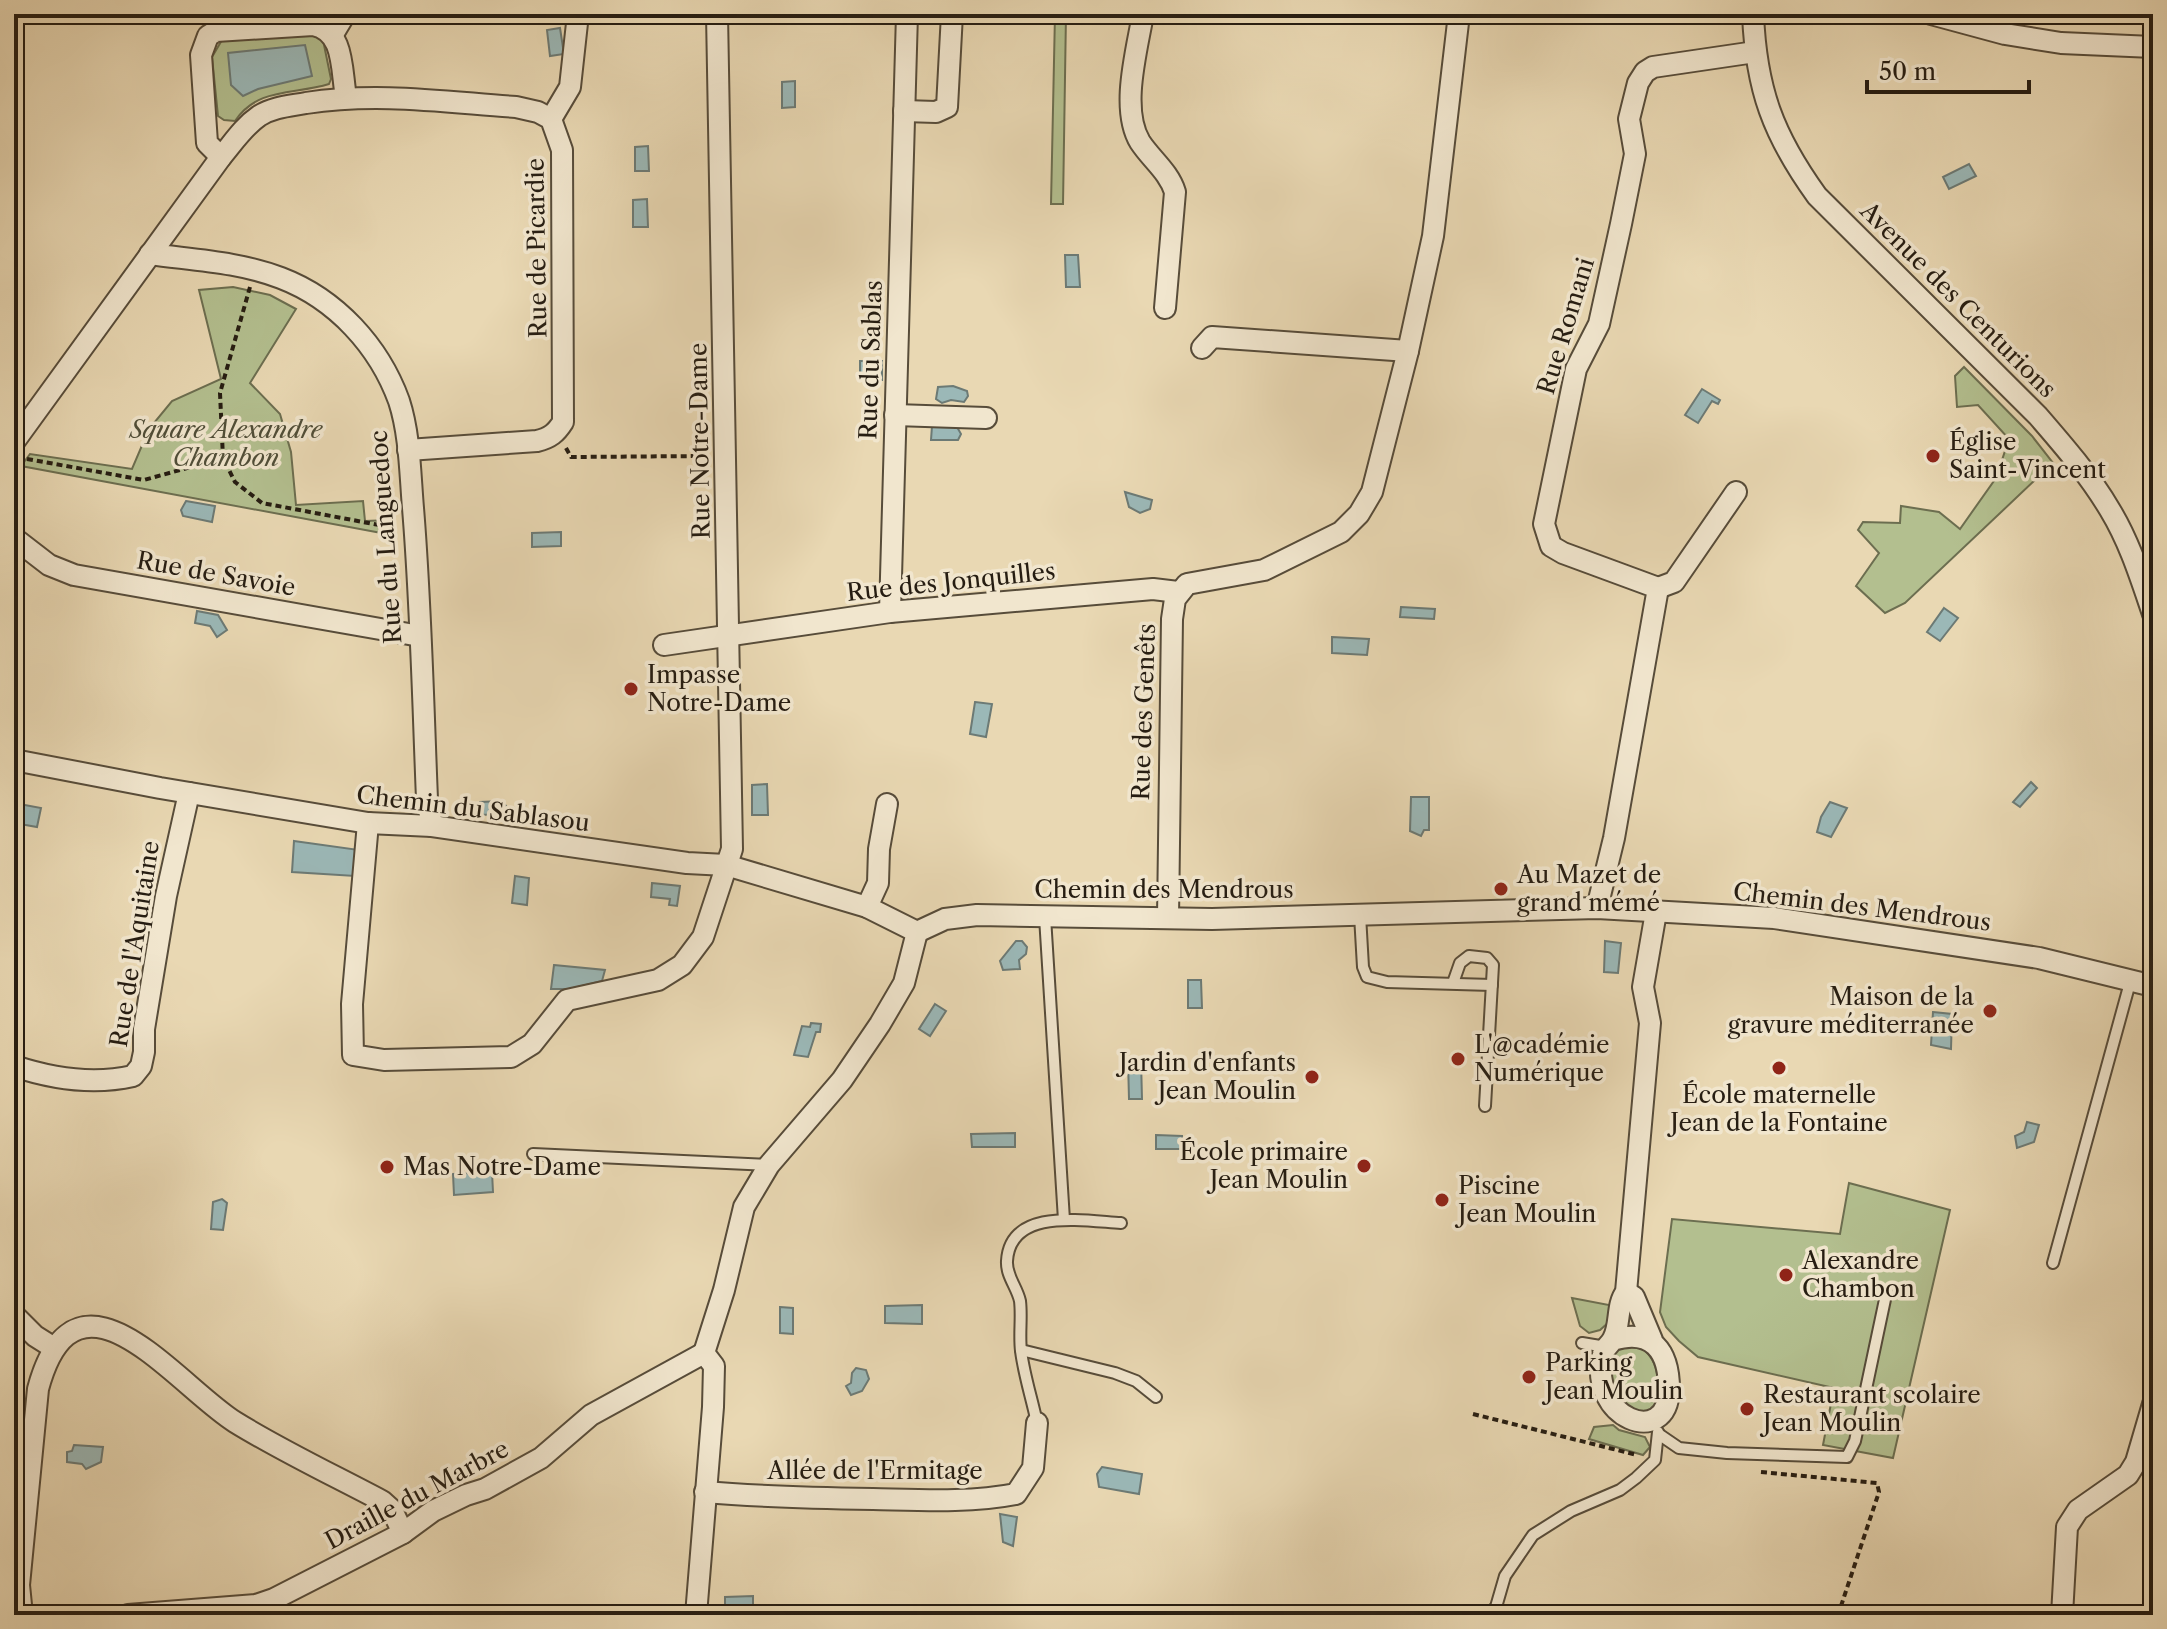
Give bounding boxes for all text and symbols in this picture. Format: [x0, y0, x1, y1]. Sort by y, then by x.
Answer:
scale bar [1867, 44, 2029, 94]
text: 50 m [1879, 57, 1936, 86]
street label: Rue de Picardie [520, 158, 553, 338]
street label: Avenue des Centurions [1854, 195, 2062, 403]
street label: Rue Romani [1531, 254, 1600, 398]
street label: Rue du Sablas [853, 280, 888, 440]
street label: Rue Notre-Dame [683, 343, 716, 539]
park label: Square Alexandre Chambon [128, 415, 324, 472]
place label: Église Saint-Vincent [1949, 427, 2106, 484]
street label: Rue du Languedoc [364, 429, 407, 645]
marker: Église Saint-Vincent [1924, 447, 1942, 465]
street label: Rue de Savoie [134, 545, 298, 602]
street label: Rue des Jonquilles [845, 556, 1057, 607]
street label: Rue des Genêts [1126, 623, 1161, 801]
place label: Impasse Notre-Dame [647, 660, 791, 717]
marker: Impasse Notre-Dame [622, 680, 640, 698]
street label: Chemin du Sablasou [355, 780, 592, 837]
street label: Rue de l'Aquitaine [104, 839, 165, 1049]
place label: Au Mazet de grand mémé [1516, 860, 1661, 917]
street label: Chemin des Mendrous [1034, 875, 1294, 904]
street label: Chemin des Mendrous [1732, 876, 1993, 937]
marker: Au Mazet de grand mémé [1492, 880, 1510, 898]
place label: Maison de la gravure méditerranée [1728, 982, 1974, 1039]
marker: Maison de la gravure méditerranée [1981, 1002, 1999, 1020]
place label: L'@cadémie Numérique [1474, 1030, 1609, 1087]
place label: Jardin d'enfants Jean Moulin [1115, 1048, 1296, 1105]
marker: L'@cadémie Numérique [1449, 1050, 1467, 1068]
marker: École maternelle Jean de la Fontaine [1770, 1059, 1788, 1077]
marker: Jardin d'enfants Jean Moulin [1303, 1068, 1321, 1086]
place label: École maternelle Jean de la Fontaine [1666, 1080, 1888, 1137]
place label: École primaire Jean Moulin [1179, 1137, 1348, 1194]
place label: Mas Notre-Dame [403, 1152, 601, 1181]
marker: École primaire Jean Moulin [1355, 1157, 1373, 1175]
marker: Mas Notre-Dame [378, 1158, 396, 1176]
place label: Piscine Jean Moulin [1454, 1171, 1596, 1228]
marker: Piscine Jean Moulin [1433, 1191, 1451, 1209]
place label: Alexandre Chambon [1801, 1246, 1919, 1303]
marker: Alexandre Chambon [1777, 1266, 1795, 1284]
place label: Parking Jean Moulin [1541, 1348, 1683, 1405]
marker: Parking Jean Moulin [1520, 1368, 1538, 1386]
place label: Restaurant scolaire Jean Moulin [1759, 1380, 1981, 1437]
marker: Restaurant scolaire Jean Moulin [1738, 1400, 1756, 1418]
street label: Draille du Marbre [320, 1434, 514, 1555]
street label: Allée de l'Ermitage [766, 1456, 983, 1485]

